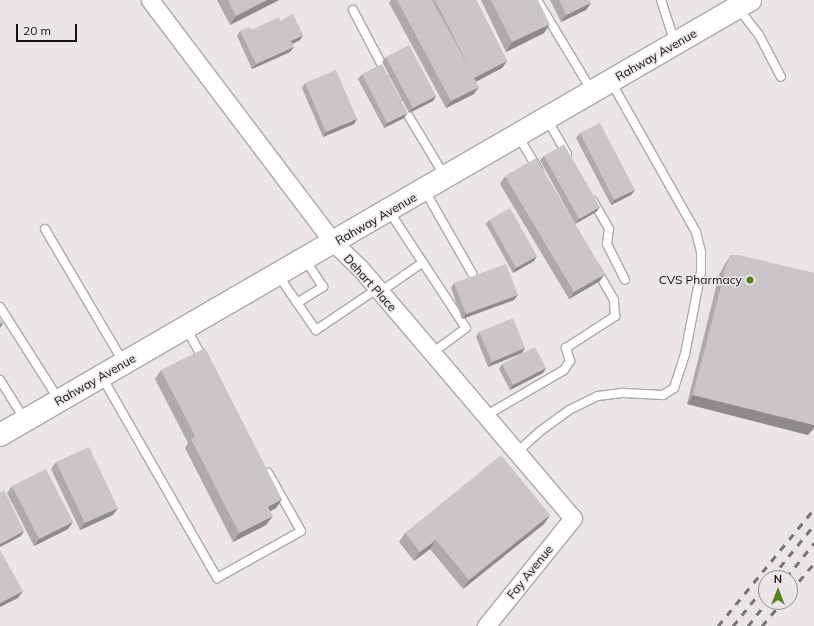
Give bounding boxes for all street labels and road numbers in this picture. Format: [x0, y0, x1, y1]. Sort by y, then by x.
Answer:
street label: Rahway Avenue [613, 26, 699, 84]
street label: Rahway Avenue [333, 190, 419, 248]
street label: Dehart Place [341, 251, 399, 315]
street label: Rahway Avenue [52, 351, 138, 409]
street label: Fay Avenue [504, 542, 556, 602]

